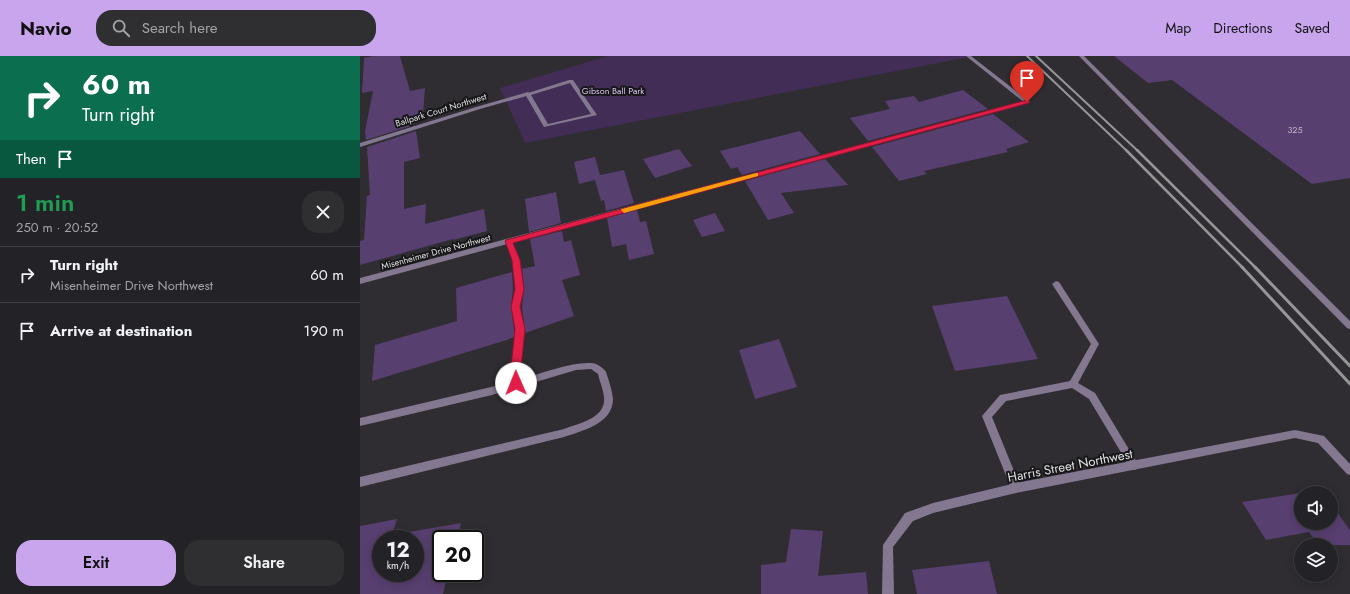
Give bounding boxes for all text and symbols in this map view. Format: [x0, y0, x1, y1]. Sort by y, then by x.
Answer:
search box [96, 10, 376, 46]
text: Navio [20, 15, 72, 42]
icon: search [110, 17, 132, 39]
text: Search here [142, 17, 218, 39]
text: Map [1165, 18, 1191, 38]
text: Directions [1213, 18, 1273, 38]
text: Saved [1295, 18, 1330, 38]
pin [1010, 61, 1044, 102]
text: 60 m [82, 64, 151, 105]
icon: arrive [1016, 67, 1038, 89]
icon: right [16, 72, 68, 124]
park label: Gibson Ball Park [582, 84, 644, 97]
street label: Ballpark Court Northwest [394, 89, 489, 130]
text: Turn right [82, 102, 154, 128]
house number: 325 [1287, 123, 1303, 136]
text: Then [16, 148, 46, 170]
icon: arrive [54, 148, 76, 170]
text: 1 min [16, 185, 74, 220]
button: close [302, 191, 344, 233]
text: 250 m · 20:52 [16, 218, 98, 237]
street label: Misenheimer Drive Northwest [380, 230, 493, 272]
text: Turn right [50, 254, 118, 276]
icon: right [16, 264, 38, 286]
text: 60 m [310, 264, 344, 286]
text: Misenheimer Drive Northwest [50, 276, 213, 295]
icon: arrive [16, 320, 38, 342]
text: Arrive at destination [50, 320, 192, 342]
text: 190 m [303, 320, 344, 342]
position arrow [495, 362, 537, 404]
street label: Harris Street Northwest [1006, 444, 1135, 487]
map controls [1294, 486, 1338, 582]
button: sound [1294, 486, 1338, 530]
speed limit sign: 20 [432, 530, 484, 582]
text: 12 [386, 536, 410, 565]
button: layers [1294, 538, 1338, 582]
button: Exit [16, 540, 176, 586]
button: Share [184, 540, 344, 586]
text: km/h [387, 558, 409, 573]

